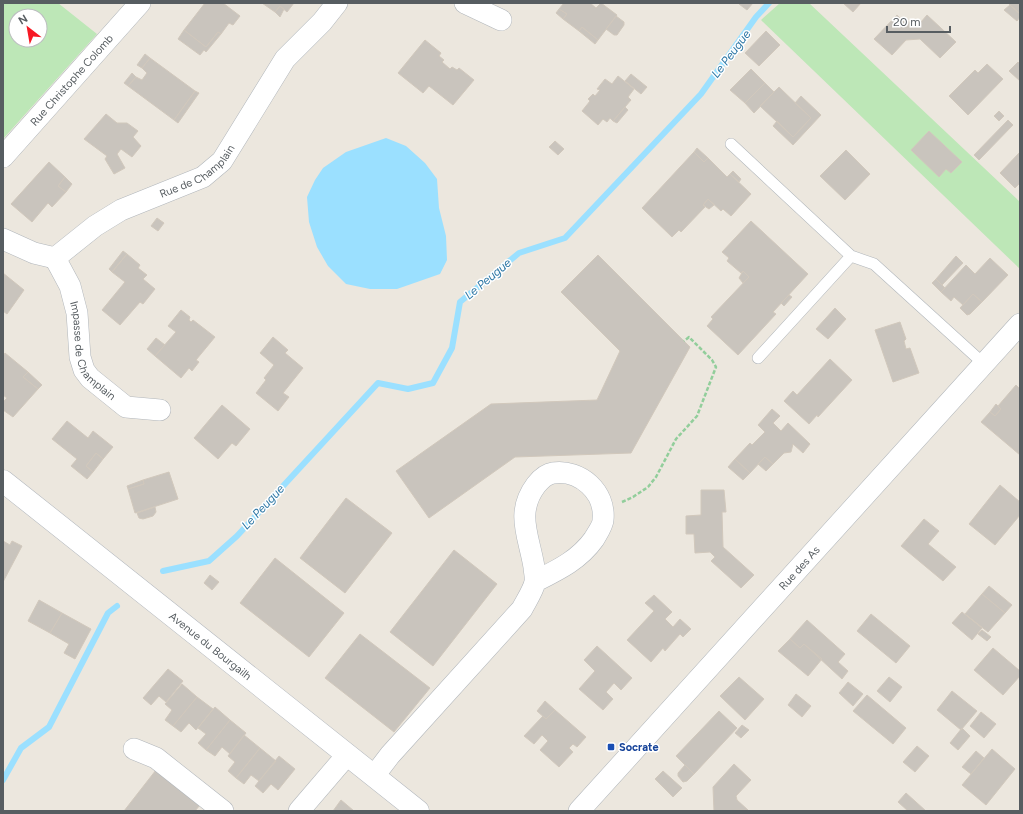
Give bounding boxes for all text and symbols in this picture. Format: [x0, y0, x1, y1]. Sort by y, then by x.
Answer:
north arrow [8, 8, 48, 48]
scale bar [887, 8, 950, 34]
text: N [16, 12, 30, 28]
text: 20 m [893, 15, 921, 29]
water label: Le Peugue [709, 27, 754, 81]
street label: Rue Christophe Colomb [27, 32, 116, 129]
street label: Rue de Champlain [158, 142, 237, 200]
water label: Le Peugue [462, 255, 514, 302]
street label: Impasse de Champlain [68, 300, 118, 403]
water label: Le Peugue [239, 481, 288, 532]
street label: Rue des As [776, 543, 822, 593]
street label: Avenue du Bourgailh [167, 609, 254, 683]
place label: Socrate [619, 741, 659, 754]
marker: Socrate [606, 742, 616, 752]

